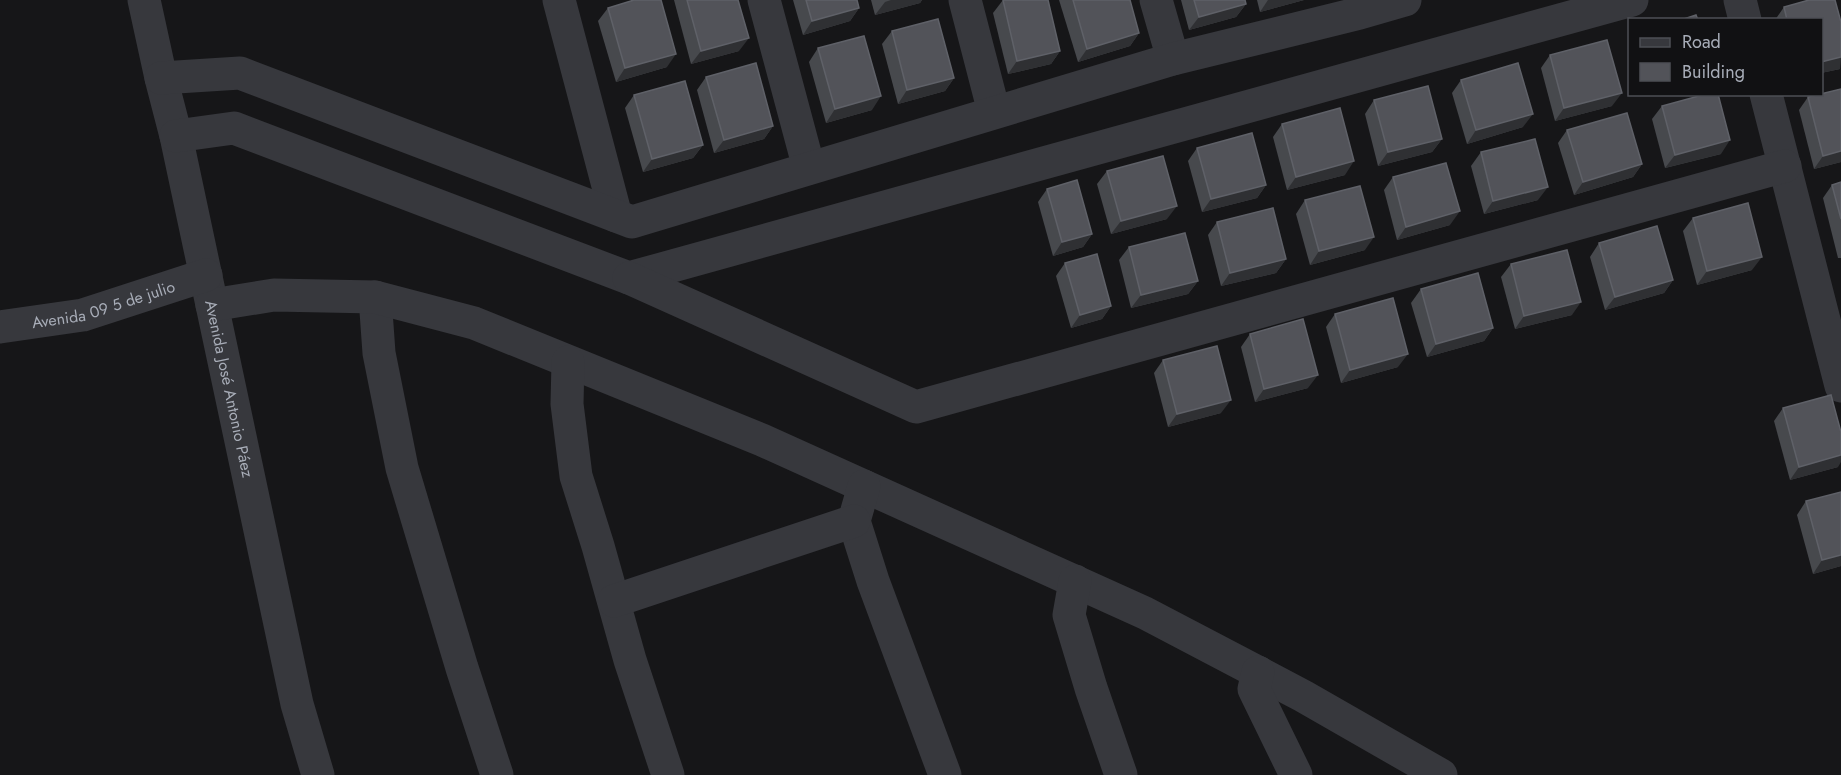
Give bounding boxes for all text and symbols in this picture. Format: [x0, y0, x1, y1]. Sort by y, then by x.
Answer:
legend [1628, 18, 1823, 96]
text: Road [1682, 29, 1721, 55]
text: Building [1682, 59, 1745, 85]
street label: Avenida 09 5 de julio [30, 274, 178, 334]
street label: Avenida José Antonio Páez [200, 298, 260, 480]

